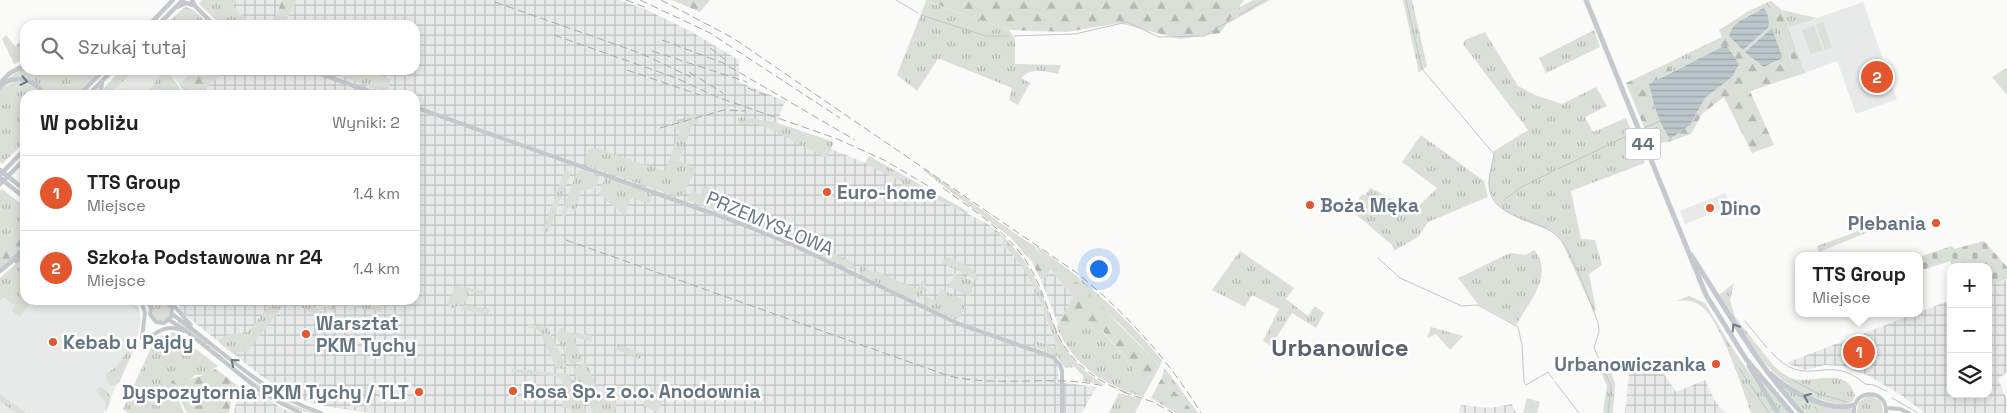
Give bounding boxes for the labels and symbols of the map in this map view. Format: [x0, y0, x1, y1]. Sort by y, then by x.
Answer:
pin: 2 [1861, 58, 1893, 96]
one-way arrow [20, 76, 29, 86]
road number: 44 [1626, 128, 1660, 160]
place label: Euro-home [837, 180, 937, 205]
street label: PRZEMYSŁOWA [702, 185, 837, 262]
marker: Euro-home [821, 186, 833, 198]
place label: Boża Męka [1320, 193, 1419, 218]
place label: Dino [1720, 196, 1761, 221]
marker: Boża Męka [1304, 199, 1316, 211]
marker: Dino [1704, 202, 1716, 214]
place label: Plebania [1848, 211, 1926, 236]
marker: Plebania [1930, 217, 1942, 229]
your location [1086, 256, 1112, 282]
place label: Warsztat PKM Tychy [316, 311, 416, 358]
one-way arrow [1732, 324, 1741, 333]
marker: Warsztat PKM Tychy [300, 328, 312, 340]
place label: Kebab u Pajdy [63, 330, 193, 355]
district label: Urbanowice [1271, 332, 1409, 363]
pin: 1 [1843, 333, 1875, 371]
marker: Kebab u Pajdy [47, 336, 59, 348]
place label: Urbanowiczanka [1554, 352, 1706, 377]
marker: Urbanowiczanka [1710, 358, 1722, 370]
one-way arrow [231, 359, 240, 368]
place label: Rosa Sp. z o.o. Anodownia [523, 379, 760, 404]
place label: Dyspozytornia PKM Tychy / TLT [122, 380, 409, 405]
marker: Rosa Sp. z o.o. Anodownia [507, 385, 519, 397]
marker: Dyspozytornia PKM Tychy / TLT [413, 386, 425, 398]
one-way arrow [1803, 393, 1812, 404]

